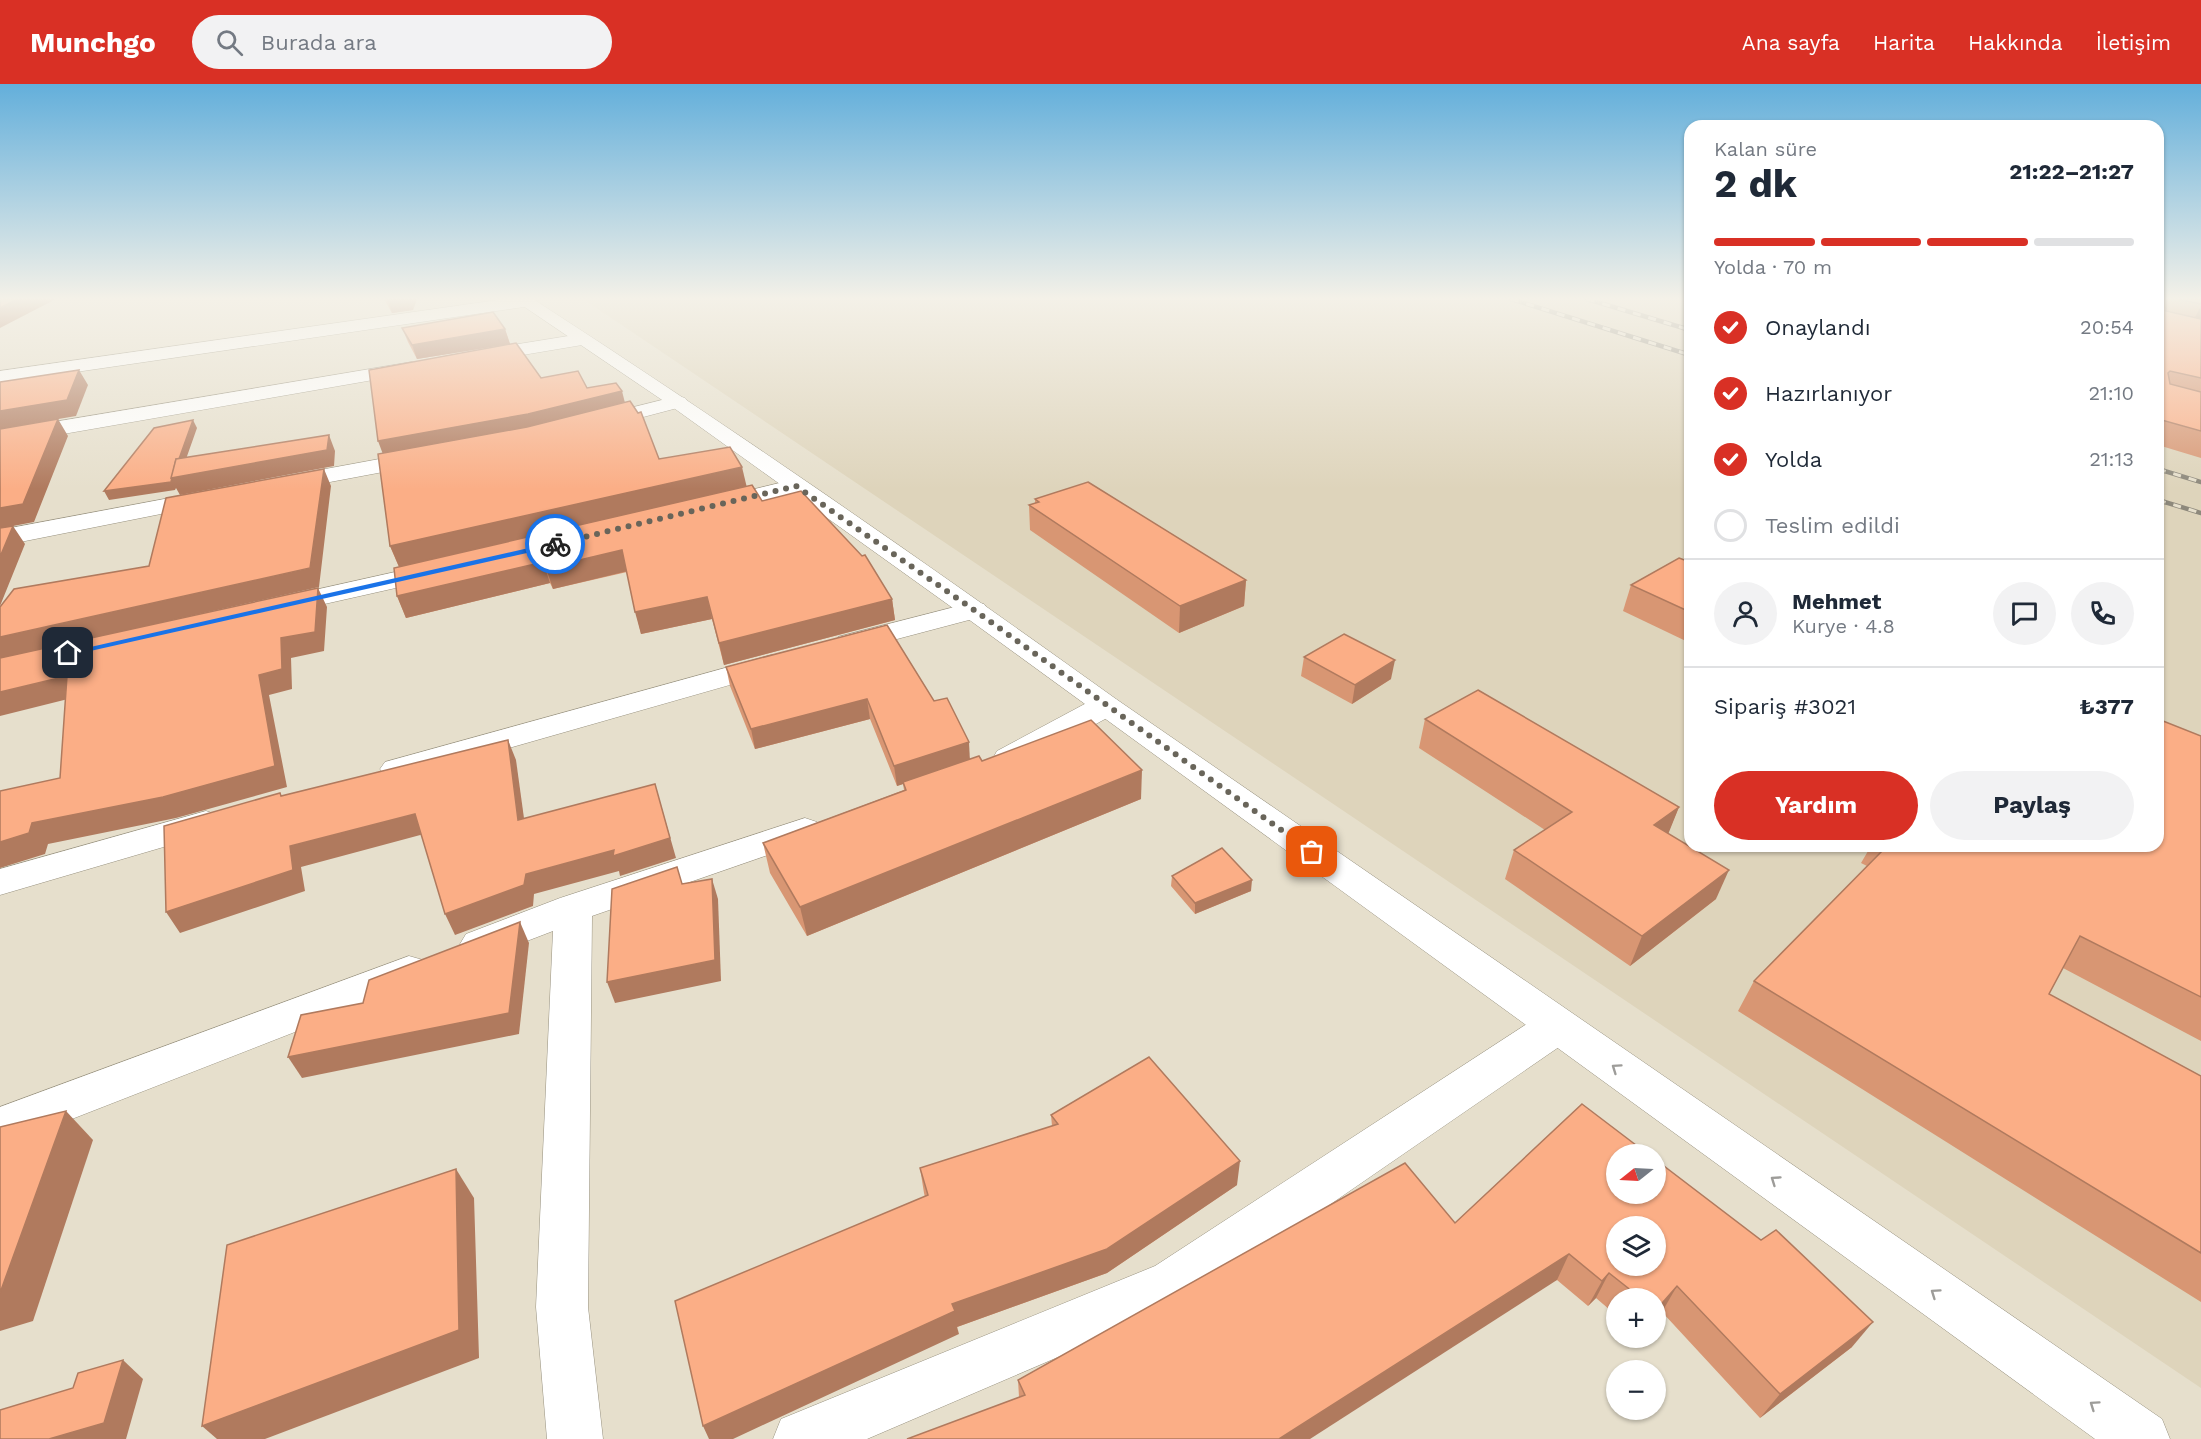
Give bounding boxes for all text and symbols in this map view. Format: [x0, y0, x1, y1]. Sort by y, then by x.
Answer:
search box [192, 15, 612, 69]
text: Munchgo [30, 26, 156, 59]
icon: search [213, 26, 246, 59]
text: Burada ara [261, 30, 377, 55]
text: Ana sayfa [1742, 30, 1840, 55]
text: Harita [1873, 30, 1935, 55]
text: Hakkında [1968, 30, 2063, 55]
text: İletişim [2096, 30, 2171, 55]
text: Kalan süre [1714, 137, 1817, 161]
text: 21:22–21:27 [2009, 159, 2134, 184]
text: 2 dk [1714, 161, 1797, 206]
text: Yolda · 70 m [1714, 255, 1832, 279]
icon: check [1714, 311, 1747, 344]
text: Onaylandı [1765, 315, 1871, 340]
text: 20:54 [2080, 315, 2134, 339]
icon: check [1714, 377, 1747, 410]
text: Hazırlanıyor [1765, 381, 1892, 406]
text: 21:10 [2088, 381, 2134, 405]
icon: check [1714, 443, 1747, 476]
text: Yolda [1765, 447, 1822, 472]
text: 21:13 [2089, 447, 2134, 471]
text: Teslim edildi [1765, 513, 1900, 538]
courier [525, 514, 585, 574]
icon: bike [539, 528, 572, 561]
button: person [1714, 582, 1777, 645]
button: chat [1993, 582, 2056, 645]
button: phone [2071, 582, 2134, 645]
text: Mehmet [1792, 589, 1881, 614]
text: Kurye · 4.8 [1792, 614, 1895, 638]
pin [42, 627, 93, 678]
icon: home [51, 636, 84, 669]
text: Sipariş #3021 [1714, 694, 1856, 719]
text: ₺377 [2079, 694, 2134, 719]
button: Yardım [1714, 771, 1918, 840]
button: Paylaş [1930, 771, 2134, 840]
pin [1286, 826, 1337, 877]
icon: bag [1295, 835, 1328, 868]
one-way arrow [1612, 1064, 1623, 1075]
north arrow [1606, 1144, 1666, 1204]
map controls [1606, 1144, 1666, 1420]
one-way arrow [1771, 1176, 1782, 1187]
button: layers [1606, 1216, 1666, 1276]
button: + [1606, 1288, 1666, 1348]
one-way arrow [1930, 1289, 1941, 1300]
button: − [1606, 1360, 1666, 1420]
one-way arrow [2089, 1401, 2100, 1412]

